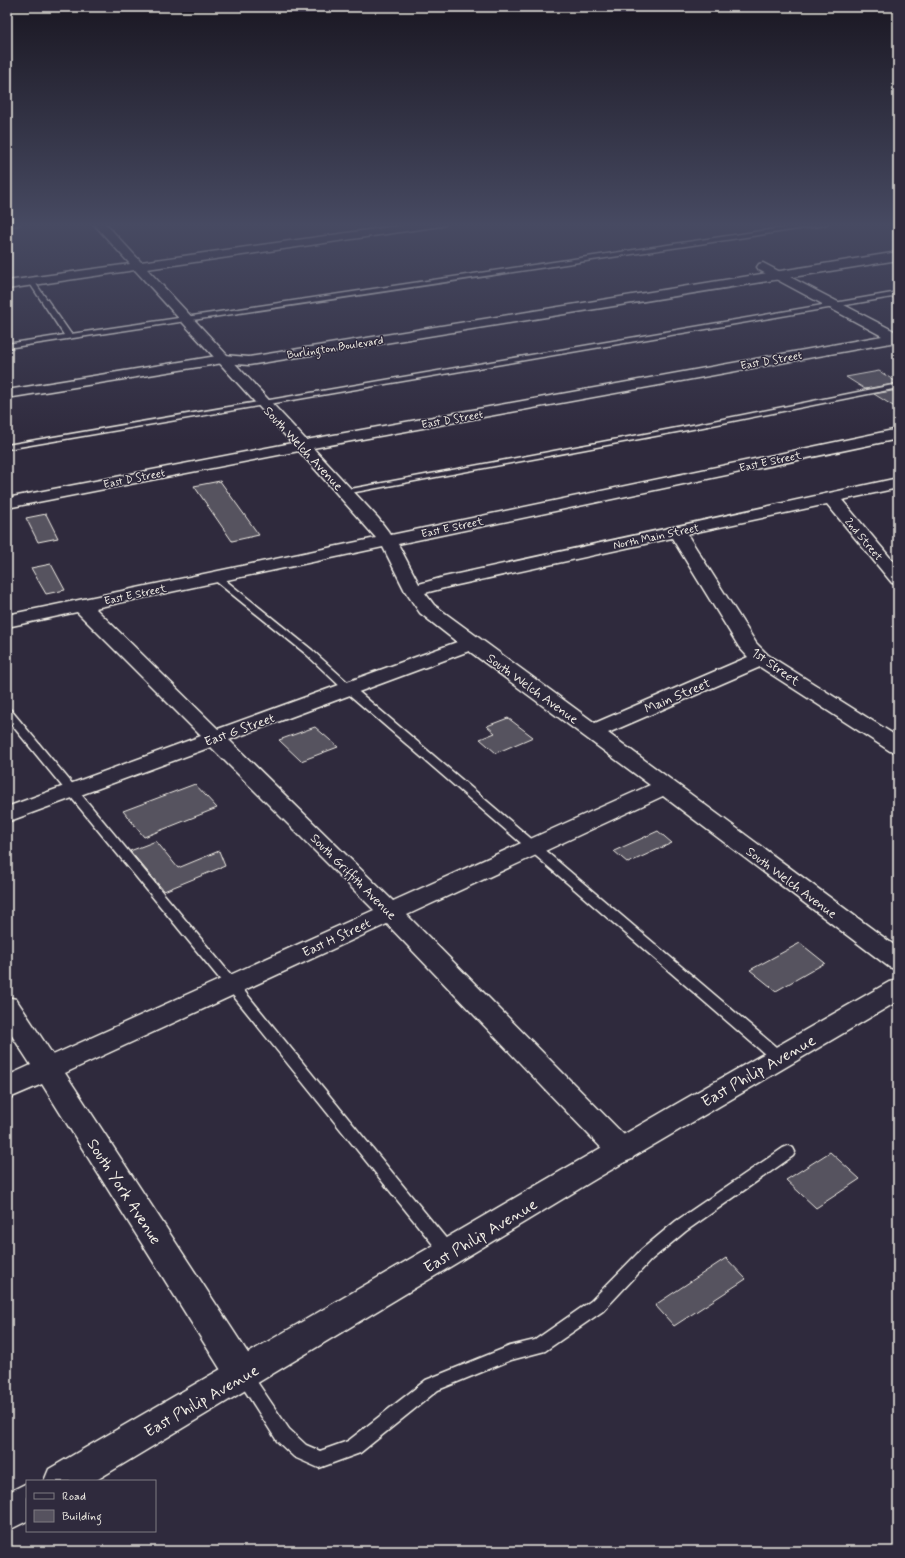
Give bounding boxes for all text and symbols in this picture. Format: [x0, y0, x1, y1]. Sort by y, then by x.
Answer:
street label: Burlington Boulevard [286, 333, 385, 365]
street label: East D Street [739, 349, 803, 373]
street label: South Welch Avenue [259, 403, 346, 495]
street label: East D Street [420, 408, 484, 432]
street label: East E Street [738, 448, 803, 475]
street label: East D Street [102, 466, 166, 492]
street label: East E Street [420, 514, 485, 541]
street label: 2nd Street [841, 515, 885, 564]
street label: North Main Street [612, 521, 700, 553]
street label: East E Street [103, 581, 168, 608]
street label: 1st Street [748, 644, 803, 690]
street label: South Welch Avenue [483, 650, 581, 728]
street label: Main Street [642, 675, 713, 718]
street label: East G Street [202, 710, 277, 751]
street label: South Griffith Avenue [306, 830, 400, 924]
street label: South Welch Avenue [742, 843, 840, 923]
street label: East H Street [300, 915, 374, 962]
street label: East Philip Avenue [698, 1030, 820, 1113]
street label: South York Avenue [82, 1135, 166, 1249]
street label: East Philip Avenue [420, 1194, 542, 1278]
street label: East Philip Avenue [141, 1360, 263, 1443]
legend [26, 1480, 156, 1532]
text: Road [62, 1489, 86, 1505]
text: Building [62, 1509, 102, 1526]

